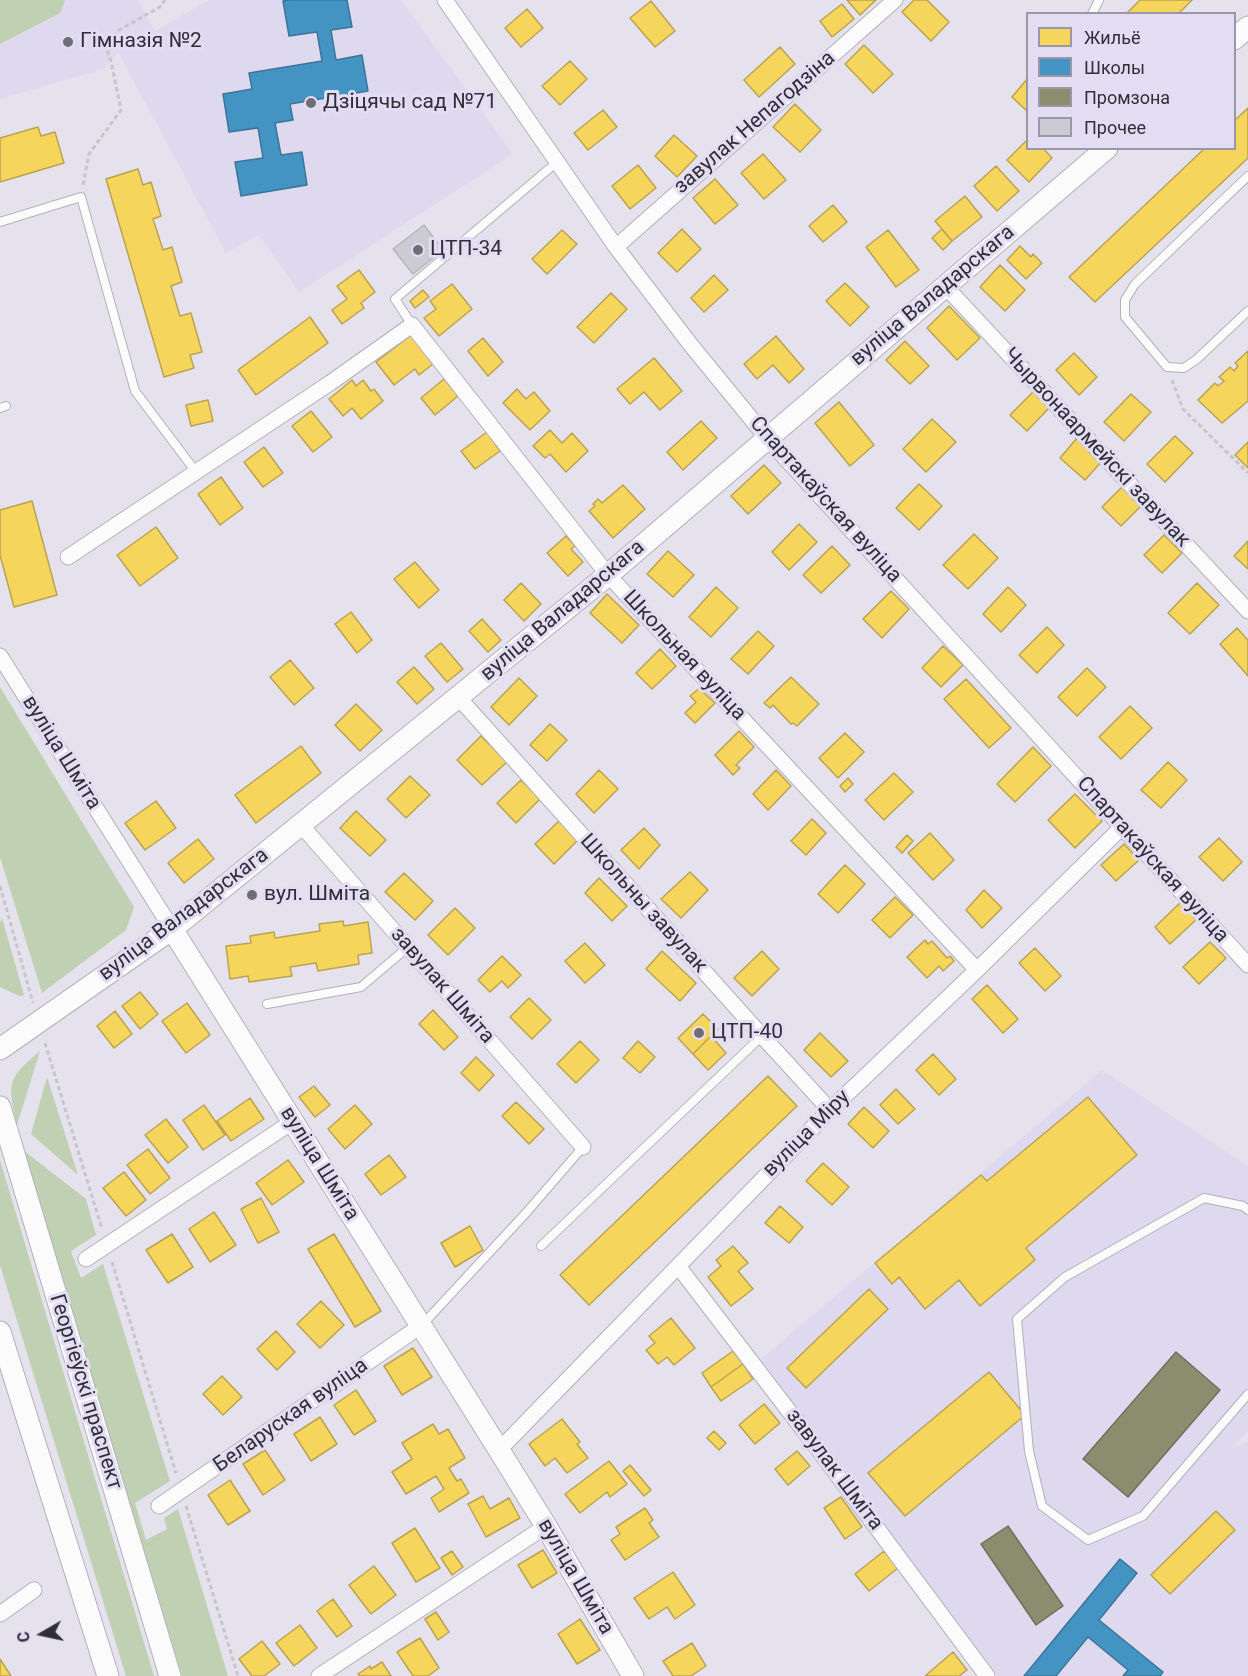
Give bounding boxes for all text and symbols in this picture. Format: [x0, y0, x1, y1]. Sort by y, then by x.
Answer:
legend [1026, 12, 1236, 150]
text: Жильё [1084, 27, 1140, 48]
place label: Гімназія №2 [80, 29, 202, 55]
marker: Гімназія №2 [61, 35, 75, 49]
street label: завулак Непагодзіна [669, 46, 841, 200]
text: Школы [1084, 57, 1145, 78]
text: Промзона [1084, 87, 1170, 108]
place label: Дзіцячы сад №71 [323, 90, 497, 116]
marker: Дзіцячы сад №71 [304, 96, 318, 110]
text: Прочее [1084, 117, 1146, 138]
street label: вуліца Валадарскага [846, 220, 1020, 372]
place label: ЦТП-34 [430, 237, 502, 263]
marker: ЦТП-34 [411, 243, 425, 257]
street label: Чырвонаармейскі завулак [997, 343, 1195, 553]
street label: Спартакаўская вуліца [744, 412, 906, 588]
street label: вуліца Валадарскага [476, 535, 650, 687]
street label: Школьная вуліца [617, 586, 751, 726]
street label: вуліца Шміта [16, 691, 106, 815]
street label: Спартакаўская вуліца [1071, 772, 1233, 948]
street label: Школьны завулак [574, 829, 712, 979]
street label: вуліца Валадарскага [94, 843, 274, 987]
place label: вул. Шміта [264, 882, 370, 908]
marker: вул. Шміта [245, 888, 259, 902]
street label: завулак Шміта [385, 923, 499, 1049]
place label: ЦТП-40 [711, 1020, 783, 1046]
marker: ЦТП-40 [692, 1026, 706, 1040]
street label: вуліца Міру [758, 1085, 856, 1183]
street label: вуліца Шміта [274, 1102, 364, 1226]
street label: Георгіеўскі праспект [43, 1291, 127, 1493]
street label: Беларуская вуліца [209, 1353, 373, 1479]
street label: завулак Шміта [780, 1404, 888, 1536]
street label: вуліца Шміта [532, 1515, 618, 1639]
north arrow [12, 1604, 72, 1664]
text: С [14, 1630, 34, 1644]

